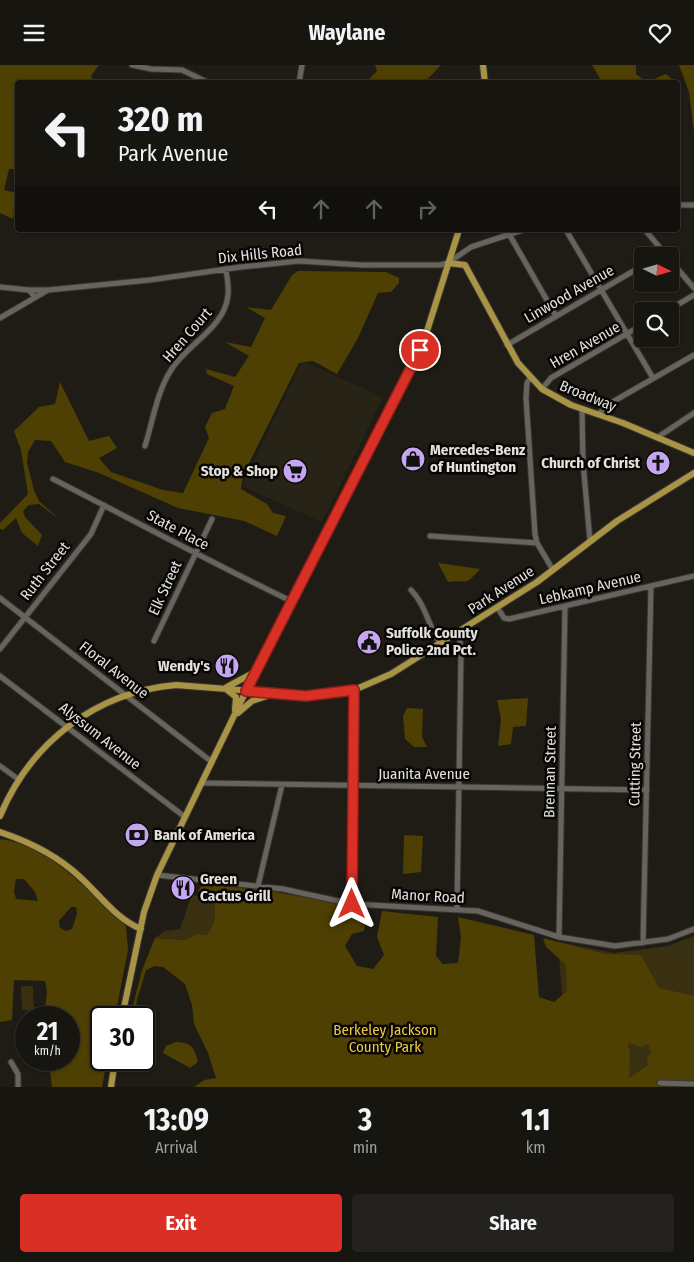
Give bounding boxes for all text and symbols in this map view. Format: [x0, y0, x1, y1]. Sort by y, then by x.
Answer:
icon: menu [20, 19, 48, 47]
text: Waylane [309, 19, 385, 46]
icon: heart [646, 19, 674, 47]
text: 320 m [118, 98, 204, 140]
icon: left [35, 100, 100, 165]
text: Park Avenue [118, 140, 228, 167]
icon: left [254, 195, 282, 223]
icon: ahead [307, 195, 335, 223]
icon: ahead [360, 195, 388, 223]
icon: right [413, 195, 441, 223]
street label: Dix Hills Road [217, 241, 303, 267]
north arrow [634, 247, 679, 293]
map controls [634, 247, 679, 347]
street label: Linwood Avenue [521, 261, 617, 327]
button: search [634, 302, 679, 347]
street label: Hren Court [159, 304, 215, 366]
street label: Hren Avenue [547, 318, 623, 372]
pin [399, 329, 441, 371]
icon: arrive [406, 336, 434, 364]
street label: Broadway [557, 376, 619, 416]
place label: Mercedes-Benz of Huntington [430, 441, 526, 476]
shop icon: Mercedes-Benz of Huntington [400, 446, 426, 472]
church icon: Church of Christ [645, 450, 671, 476]
place label: Church of Christ [541, 454, 641, 472]
supermarket icon: Stop & Shop [282, 458, 308, 484]
place label: Stop & Shop [201, 462, 278, 480]
street label: State Place [144, 506, 212, 554]
street label: Ruth Street [17, 538, 73, 604]
street label: Elk Street [145, 558, 186, 618]
street label: Park Avenue [465, 562, 537, 618]
street label: Lebkamp Avenue [537, 568, 643, 608]
place label: Suffolk County Police 2nd Pct. [386, 624, 479, 659]
public building icon: Suffolk County Police 2nd Pct. [356, 629, 382, 655]
street label: Floral Avenue [76, 637, 152, 703]
restaurant icon: Wendy's [214, 653, 240, 679]
place label: Wendy's [158, 657, 210, 675]
street label: Alyssum Avenue [55, 698, 145, 774]
street label: Cutting Street [625, 722, 645, 806]
street label: Brennan Street [540, 726, 560, 818]
street label: Juanita Avenue [378, 765, 470, 783]
bank icon: Bank of America [124, 822, 150, 848]
place label: Bank of America [154, 826, 255, 844]
place label: Green Cactus Grill [200, 870, 272, 905]
restaurant icon: Green Cactus Grill [170, 875, 196, 901]
position arrow [325, 877, 377, 929]
street label: Manor Road [391, 885, 465, 907]
speed limit sign: 30 [90, 1006, 155, 1071]
text: 21 [37, 1017, 58, 1047]
park label: Berkeley Jackson County Park [333, 1021, 437, 1056]
text: km/h [34, 1044, 61, 1058]
text: 13:09 [144, 1102, 209, 1138]
text: 3 [358, 1102, 372, 1138]
text: 1.1 [521, 1102, 550, 1138]
text: Arrival [155, 1138, 198, 1157]
text: min [353, 1138, 377, 1157]
text: km [526, 1138, 546, 1157]
button: Exit [20, 1194, 342, 1252]
button: Share [352, 1194, 674, 1252]

